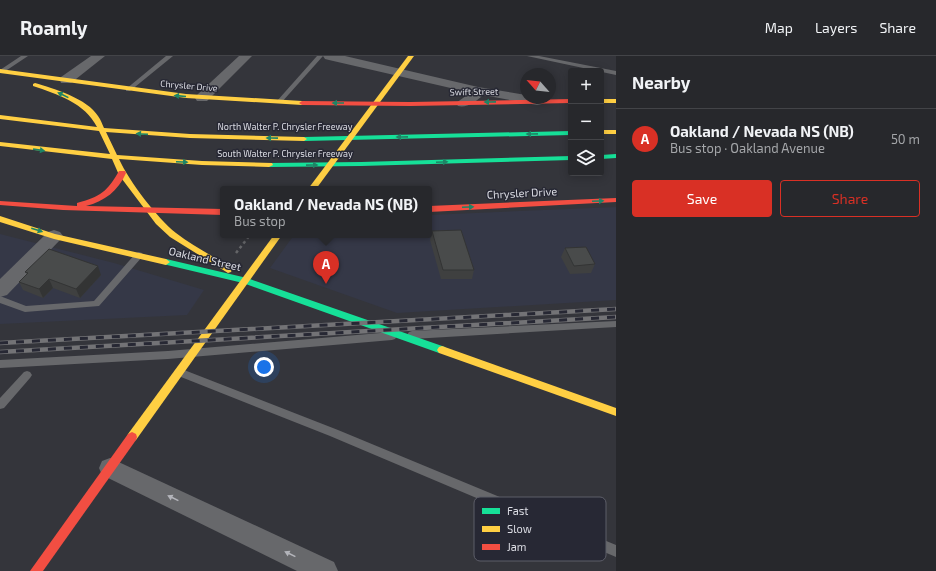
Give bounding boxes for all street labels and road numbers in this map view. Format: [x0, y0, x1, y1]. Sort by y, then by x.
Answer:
street label: Chrysler Drive [160, 78, 218, 94]
street label: Swift Street [450, 86, 499, 97]
street label: North Walter P. Chrysler Freeway [217, 121, 353, 132]
street label: South Walter P. Chrysler Freeway [217, 148, 353, 159]
street label: Chrysler Drive [486, 184, 558, 201]
street label: Oakland Street [168, 244, 243, 273]

